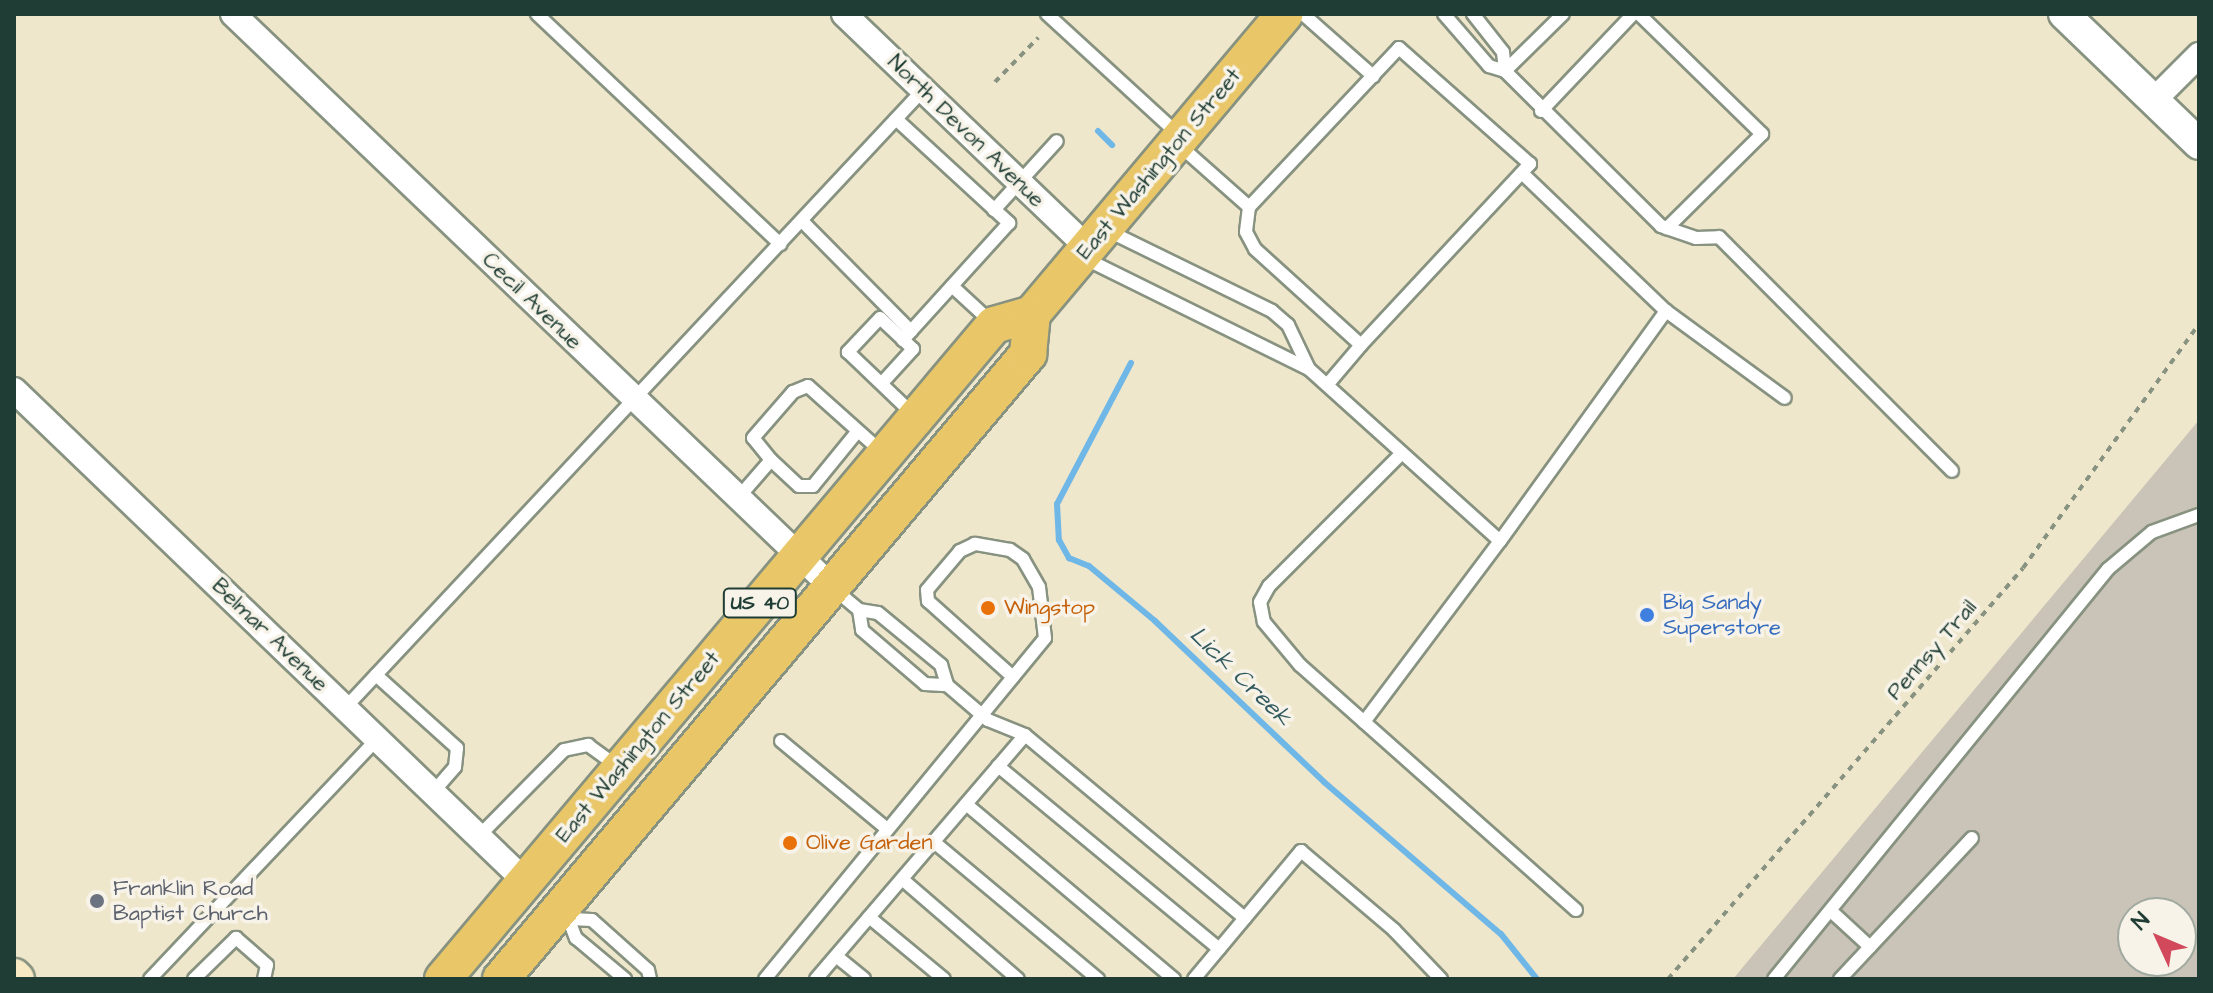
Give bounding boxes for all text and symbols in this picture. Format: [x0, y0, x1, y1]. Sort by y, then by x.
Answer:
street label: North Devon Avenue [882, 49, 1050, 213]
street label: East Washington Street [1071, 63, 1247, 265]
street label: Cecil Avenue [477, 247, 587, 355]
street label: Belmar Avenue [206, 573, 334, 697]
road number: US 40 [722, 587, 798, 619]
place label: Big Sandy Superstore [1663, 589, 1781, 640]
place label: Wingstop [1004, 595, 1095, 621]
street label: Pennsy Trail [1881, 595, 1983, 705]
marker: Wingstop [979, 599, 997, 617]
marker: Big Sandy Superstore [1638, 606, 1656, 624]
water label: Lick Creek [1183, 621, 1297, 733]
street label: East Washington Street [550, 646, 726, 848]
place label: Olive Garden [806, 830, 932, 856]
marker: Olive Garden [781, 834, 799, 852]
place label: Franklin Road Baptist Church [113, 875, 268, 926]
marker: Franklin Road Baptist Church [88, 892, 106, 910]
north arrow [2117, 897, 2197, 977]
text: N [2125, 906, 2157, 937]

